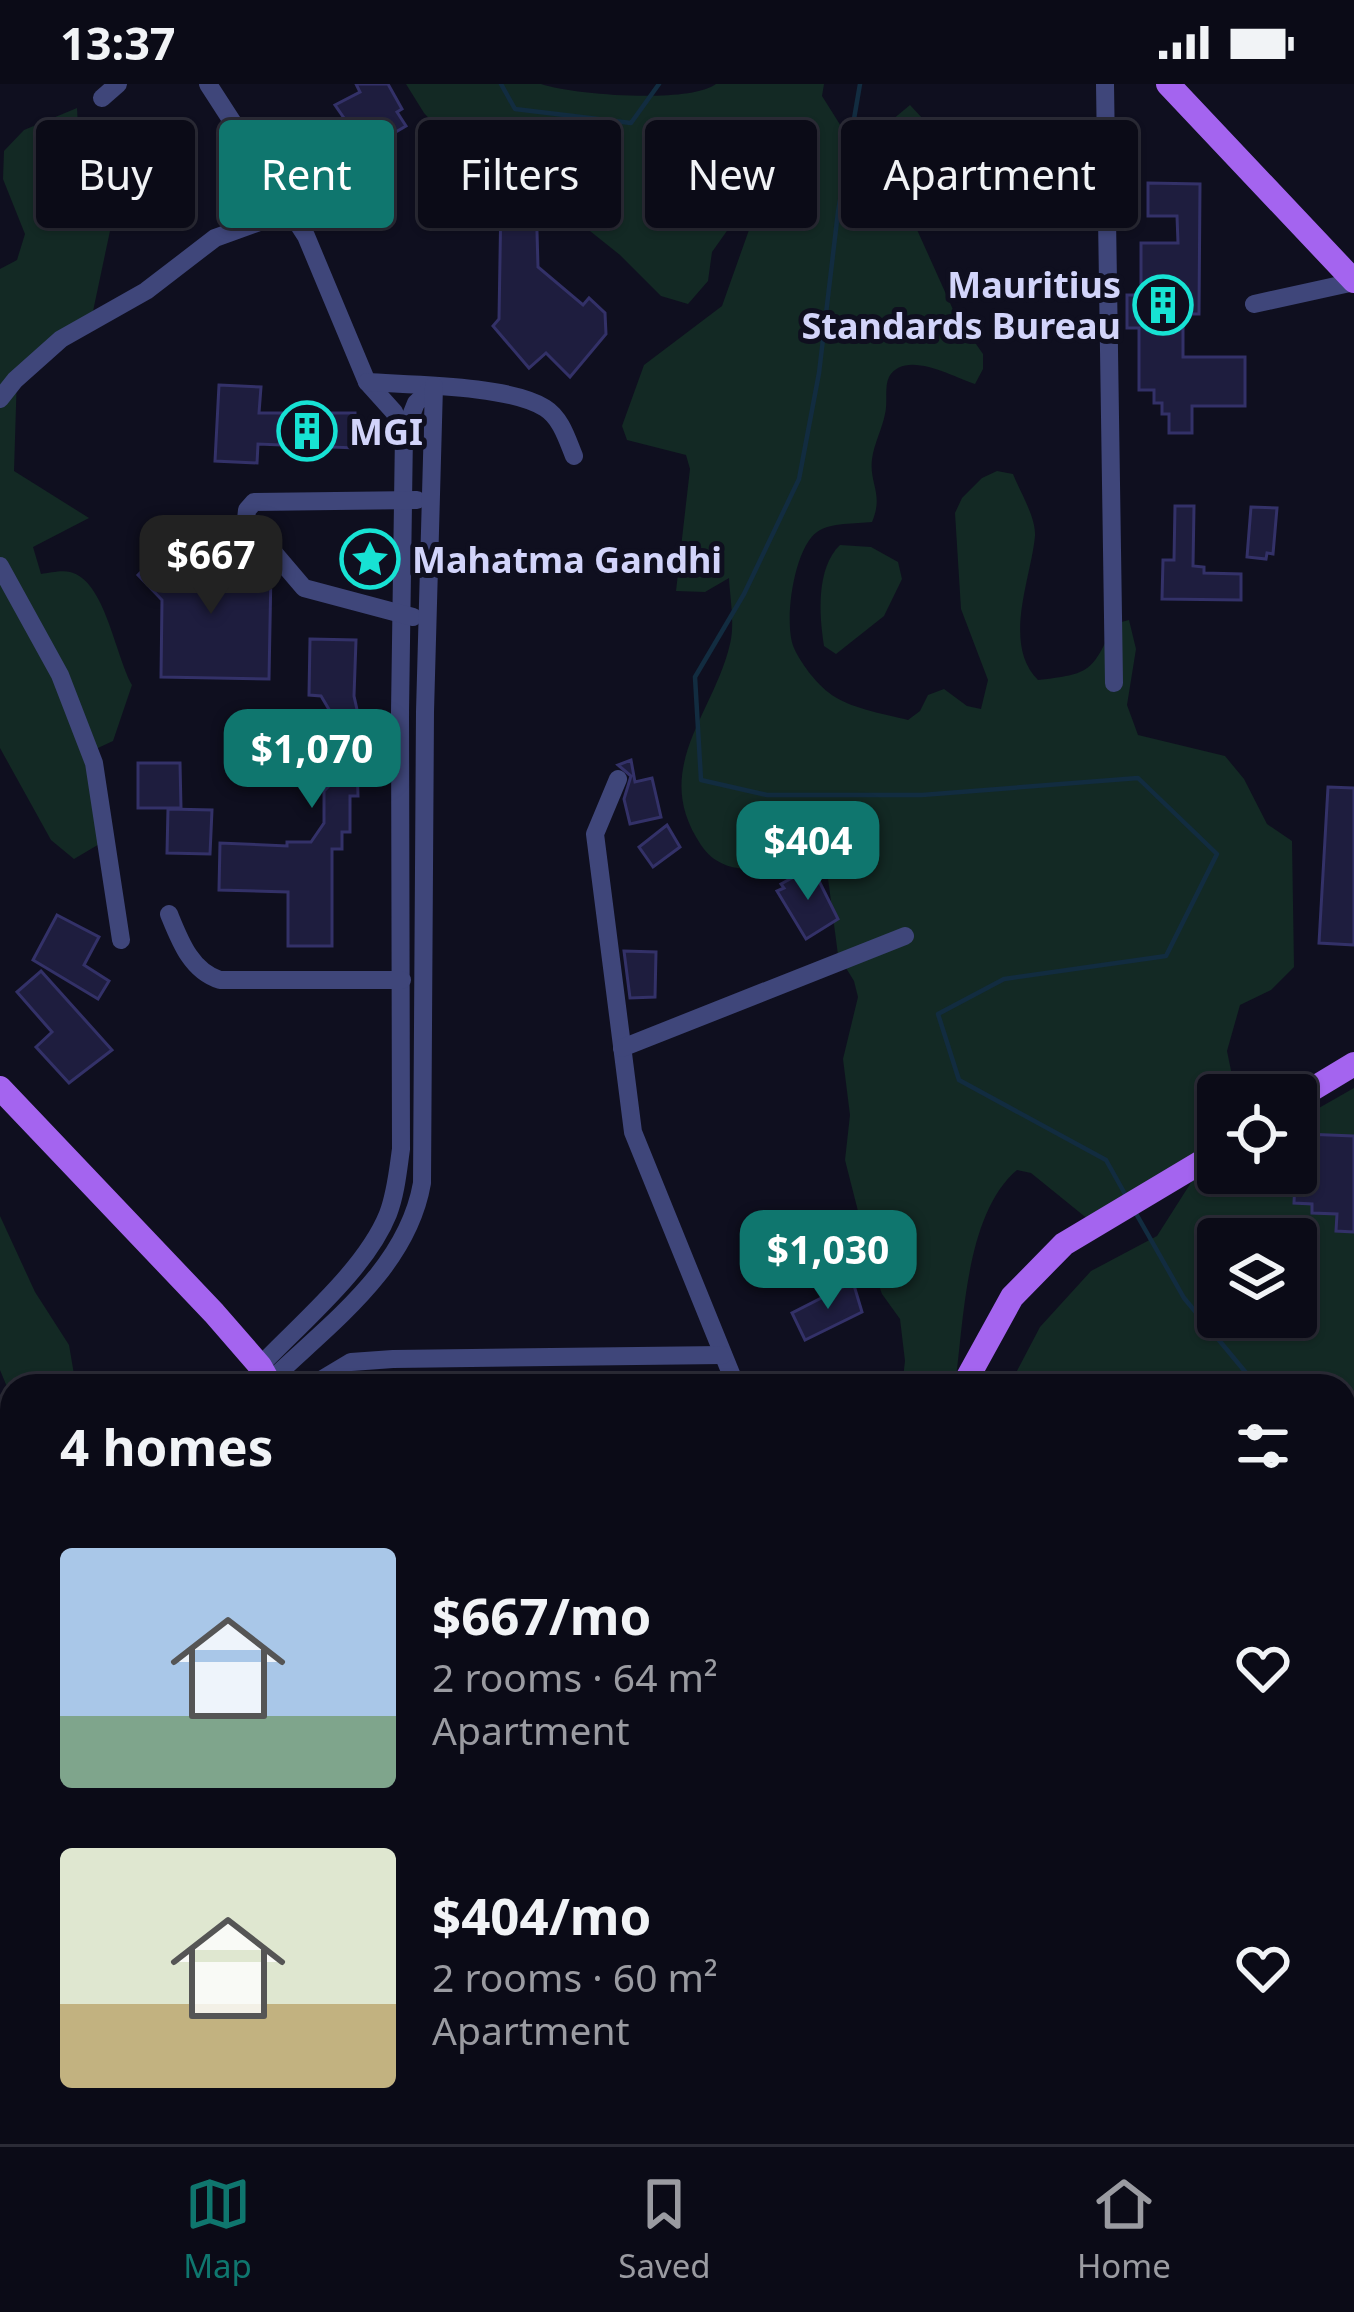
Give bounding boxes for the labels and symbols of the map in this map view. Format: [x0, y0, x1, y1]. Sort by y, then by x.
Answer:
place label: Mauritius Standards Bureau [802, 260, 1121, 350]
building icon: Mauritius Standards Bureau [1132, 274, 1194, 336]
building icon: MGI [276, 400, 338, 462]
place label: MGI [349, 407, 423, 456]
pin: $667 [140, 515, 282, 617]
place icon: Mahatma Gandhi [339, 528, 401, 590]
place label: Mahatma Gandhi [412, 535, 722, 584]
pin: $1,070 [214, 709, 410, 811]
pin: $404 [737, 801, 879, 903]
pin: $1,030 [730, 1210, 926, 1312]

